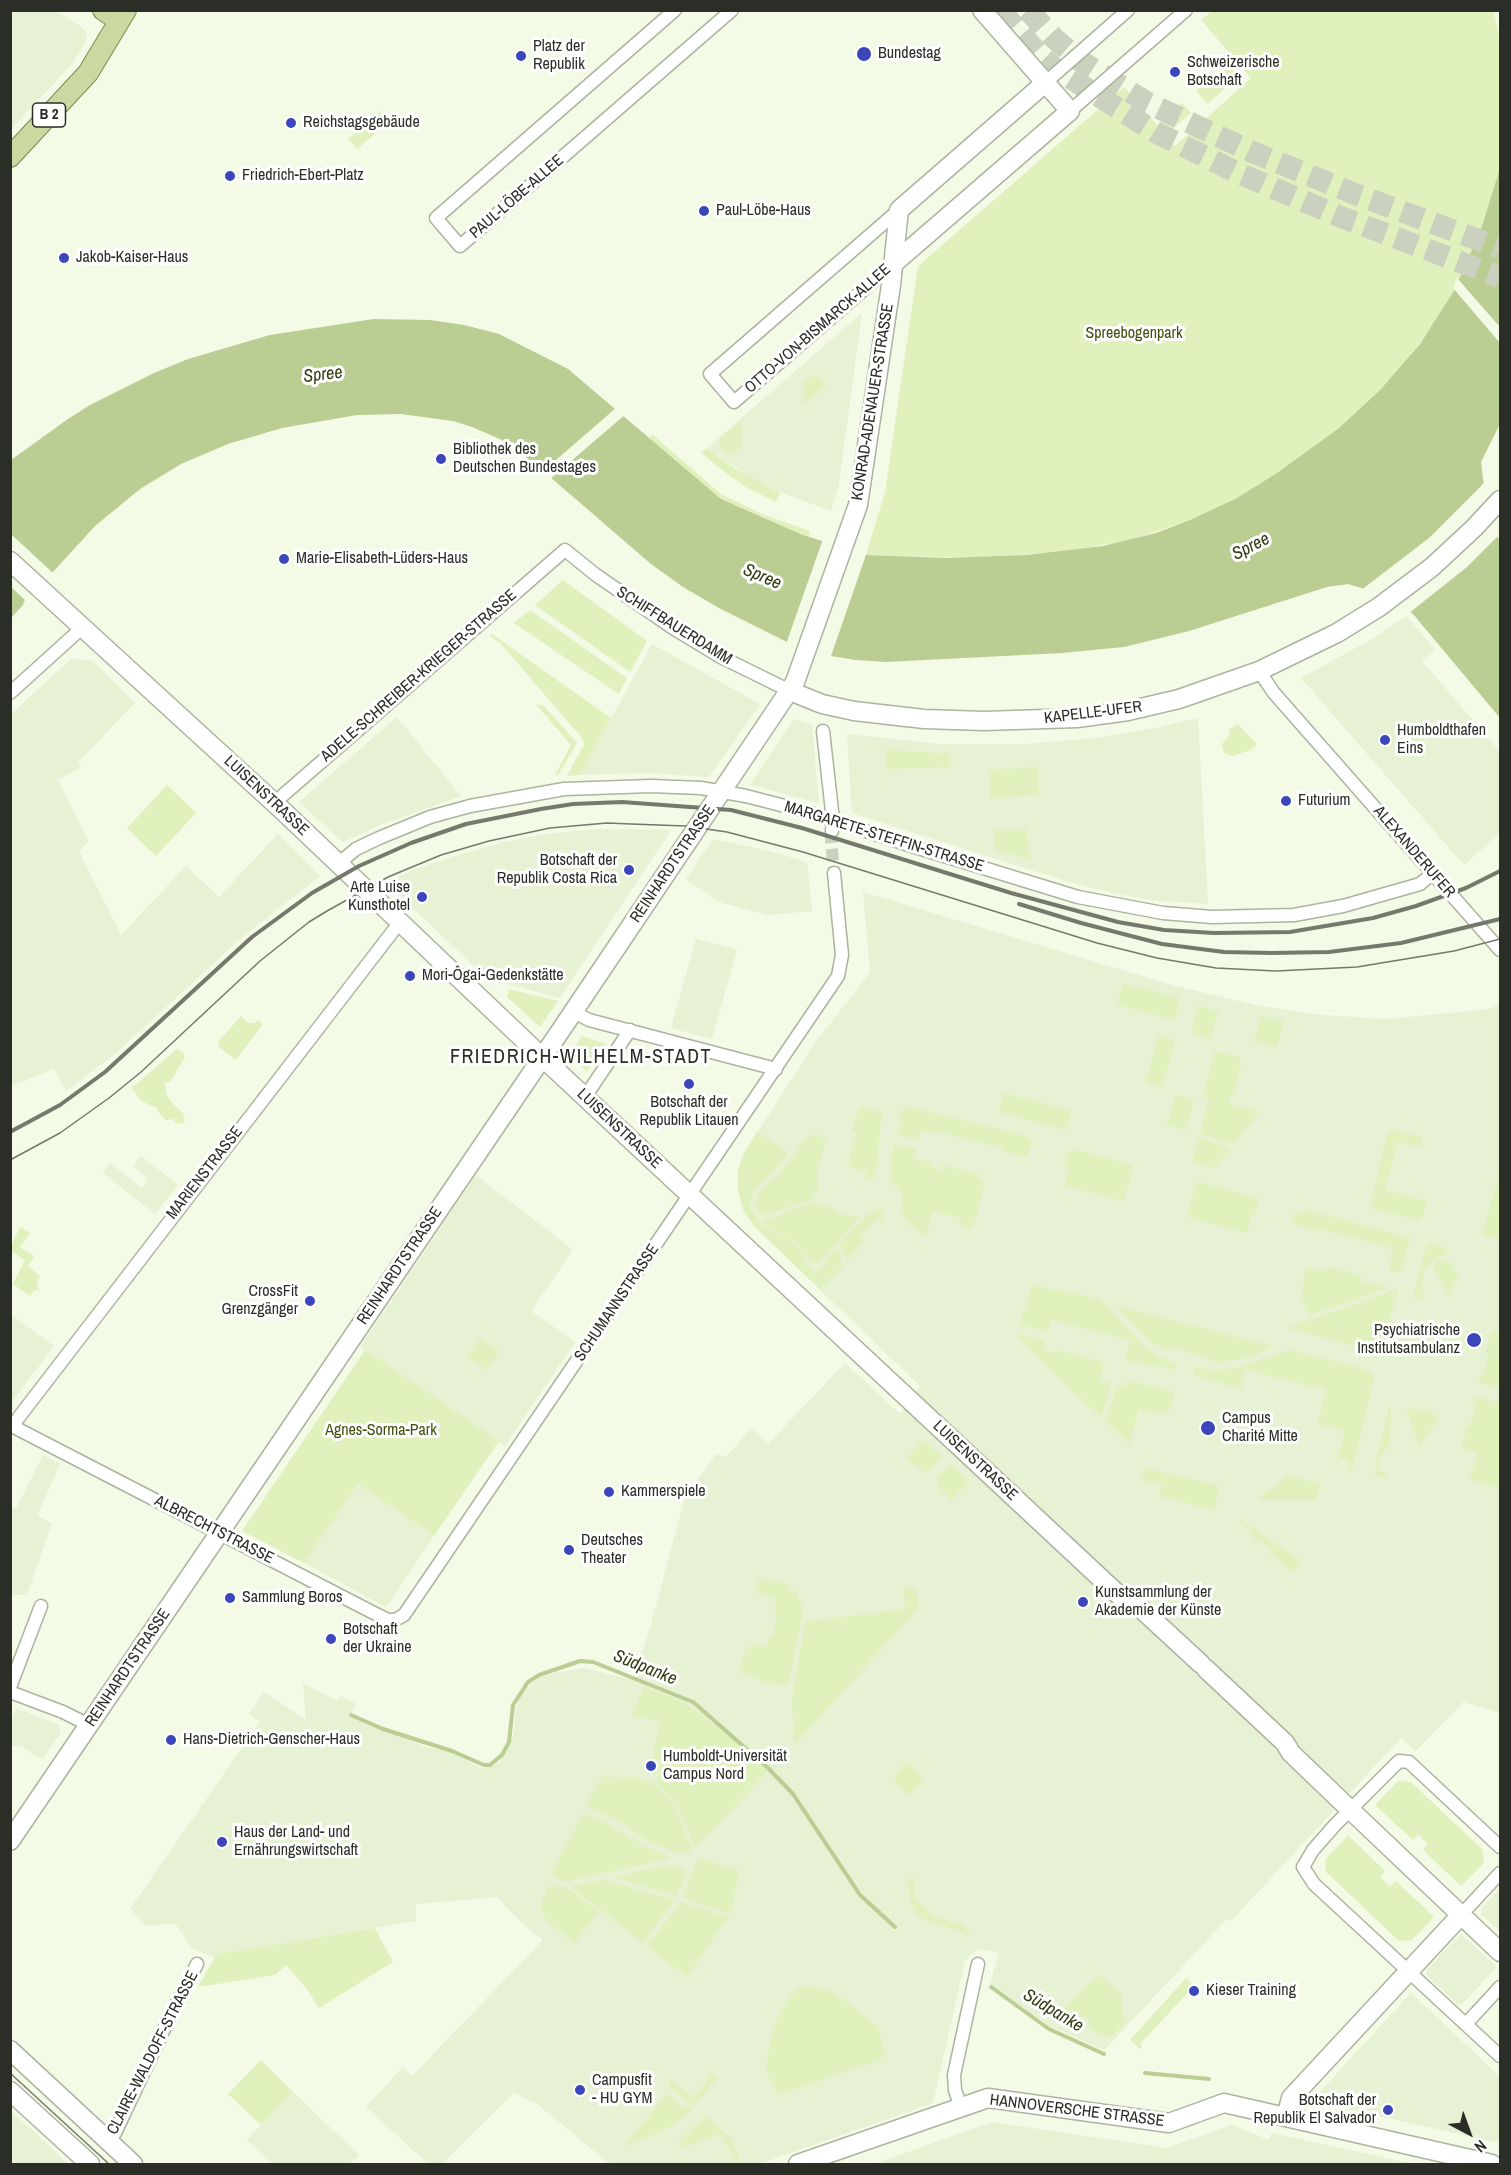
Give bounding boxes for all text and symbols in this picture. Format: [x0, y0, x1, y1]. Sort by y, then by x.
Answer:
place label: Platz der Republik [533, 37, 585, 75]
place label: Bundestag [878, 44, 941, 64]
marker: Bundestag [855, 45, 873, 63]
marker: Platz der Republik [514, 49, 528, 63]
place label: Schweizerische Botschaft [1187, 53, 1280, 91]
marker: Schweizerische Botschaft [1168, 65, 1182, 79]
road number: B 2 [32, 103, 66, 127]
place label: Reichstagsgebäude [303, 113, 420, 133]
marker: Reichstagsgebäude [284, 116, 298, 130]
street label: PAUL-LÖBE-ALLEE [466, 151, 568, 243]
place label: Friedrich-Ebert-Platz [242, 166, 364, 186]
marker: Friedrich-Ebert-Platz [223, 169, 237, 183]
place label: Paul-Löbe-Haus [716, 201, 811, 221]
marker: Paul-Löbe-Haus [697, 204, 711, 218]
place label: Jakob-Kaiser-Haus [76, 248, 188, 268]
marker: Jakob-Kaiser-Haus [57, 251, 71, 265]
street label: OTTO-VON-BISMARCK-ALLEE [741, 260, 895, 398]
street label: KONRAD-ADENAUER-STRASSE [848, 302, 898, 502]
park label: Spreebogenpark [1085, 324, 1183, 344]
water label: Spree [302, 362, 344, 388]
place label: Bibliothek des Deutschen Bundestages [453, 440, 596, 478]
marker: Bibliothek des Deutschen Bundestages [434, 452, 448, 466]
water label: Spree [1229, 528, 1273, 566]
place label: Marie-Elisabeth-Lüders-Haus [296, 549, 468, 569]
marker: Marie-Elisabeth-Lüders-Haus [277, 552, 291, 566]
water label: Spree [740, 559, 784, 595]
street label: SCHIFFBAUERDAMM [613, 583, 735, 669]
street label: ADELE-SCHREIBER-KRIEGER-STRASSE [317, 586, 521, 766]
street label: KAPELLE-UFER [1043, 697, 1143, 729]
place label: Humboldthafen Eins [1397, 721, 1486, 759]
marker: Humboldthafen Eins [1378, 733, 1392, 747]
street label: LUISENSTRASSE [220, 752, 312, 840]
place label: Futurium [1298, 791, 1350, 811]
marker: Futurium [1279, 794, 1293, 808]
street label: MARGARETE-STEFFIN-STRASSE [782, 797, 986, 877]
street label: REINHARDTSTRASSE [627, 802, 719, 926]
street label: ALEXANDERUFER [1369, 802, 1459, 902]
place label: Botschaft der Republik Costa Rica [497, 851, 617, 889]
marker: Botschaft der Republik Costa Rica [622, 863, 636, 877]
place label: Arte Luise Kunsthotel [348, 878, 410, 916]
marker: Arte Luise Kunsthotel [415, 890, 429, 904]
place label: Mori-Ôgai-Gedenkstätte [422, 966, 563, 986]
marker: Mori-Ôgai-Gedenkstätte [403, 969, 417, 983]
district label: FRIEDRICH-WILHELM-STADT [450, 1046, 712, 1070]
marker: Botschaft der Republik Litauen [682, 1077, 696, 1091]
street label: LUISENSTRASSE [573, 1085, 665, 1173]
place label: Botschaft der Republik Litauen [639, 1093, 739, 1131]
street label: MARIENSTRASSE [163, 1123, 247, 1223]
street label: REINHARDTSTRASSE [354, 1204, 446, 1328]
street label: SCHUMANNSTRASSE [571, 1241, 663, 1365]
place label: CrossFit Grenzgänger [221, 1282, 298, 1320]
marker: CrossFit Grenzgänger [303, 1294, 317, 1308]
place label: Psychiatrische Institutsambulanz [1357, 1321, 1460, 1359]
marker: Psychiatrische Institutsambulanz [1465, 1331, 1483, 1349]
place label: Campus Charité Mitte [1222, 1409, 1298, 1447]
street label: LUISENSTRASSE [929, 1417, 1021, 1505]
marker: Campus Charité Mitte [1199, 1419, 1217, 1437]
park label: Agnes-Sorma-Park [325, 1421, 437, 1441]
place label: Kammerspiele [621, 1482, 706, 1502]
marker: Kammerspiele [602, 1485, 616, 1499]
street label: ALBRECHTSTRASSE [151, 1492, 277, 1568]
place label: Deutsches Theater [581, 1531, 643, 1569]
marker: Deutsches Theater [562, 1543, 576, 1557]
place label: Kunstsammlung der Akademie der Künste [1095, 1583, 1221, 1621]
place label: Sammlung Boros [242, 1588, 343, 1608]
marker: Sammlung Boros [223, 1591, 237, 1605]
marker: Kunstsammlung der Akademie der Künste [1076, 1595, 1090, 1609]
street label: REINHARDTSTRASSE [82, 1606, 174, 1730]
place label: Botschaft der Ukraine [343, 1620, 412, 1658]
marker: Botschaft der Ukraine [324, 1632, 338, 1646]
water label: Südpanke [610, 1646, 680, 1690]
place label: Hans-Dietrich-Genscher-Haus [183, 1730, 360, 1750]
marker: Hans-Dietrich-Genscher-Haus [164, 1733, 178, 1747]
place label: Humboldt-Universität Campus Nord [663, 1747, 787, 1785]
marker: Humboldt-Universität Campus Nord [644, 1759, 658, 1773]
place label: Haus der Land- und Ernährungswirtschaft [234, 1823, 358, 1861]
marker: Haus der Land- und Ernährungswirtschaft [215, 1835, 229, 1849]
street label: CLAIRE-WALDOFF-STRASSE [103, 1968, 203, 2138]
place label: Kieser Training [1206, 1981, 1296, 2001]
marker: Kieser Training [1187, 1984, 1201, 1998]
water label: Südpanke [1019, 1985, 1087, 2037]
place label: Campusfit - HU GYM [592, 2071, 652, 2109]
marker: Campusfit - HU GYM [573, 2083, 587, 2097]
street label: HANNOVERSCHE STRASSE [989, 2091, 1165, 2131]
place label: Botschaft der Republik El Salvador [1253, 2091, 1376, 2129]
marker: Botschaft der Republik El Salvador [1381, 2103, 1395, 2117]
north arrow [1439, 2103, 1499, 2163]
text: N [1470, 2135, 1492, 2158]

